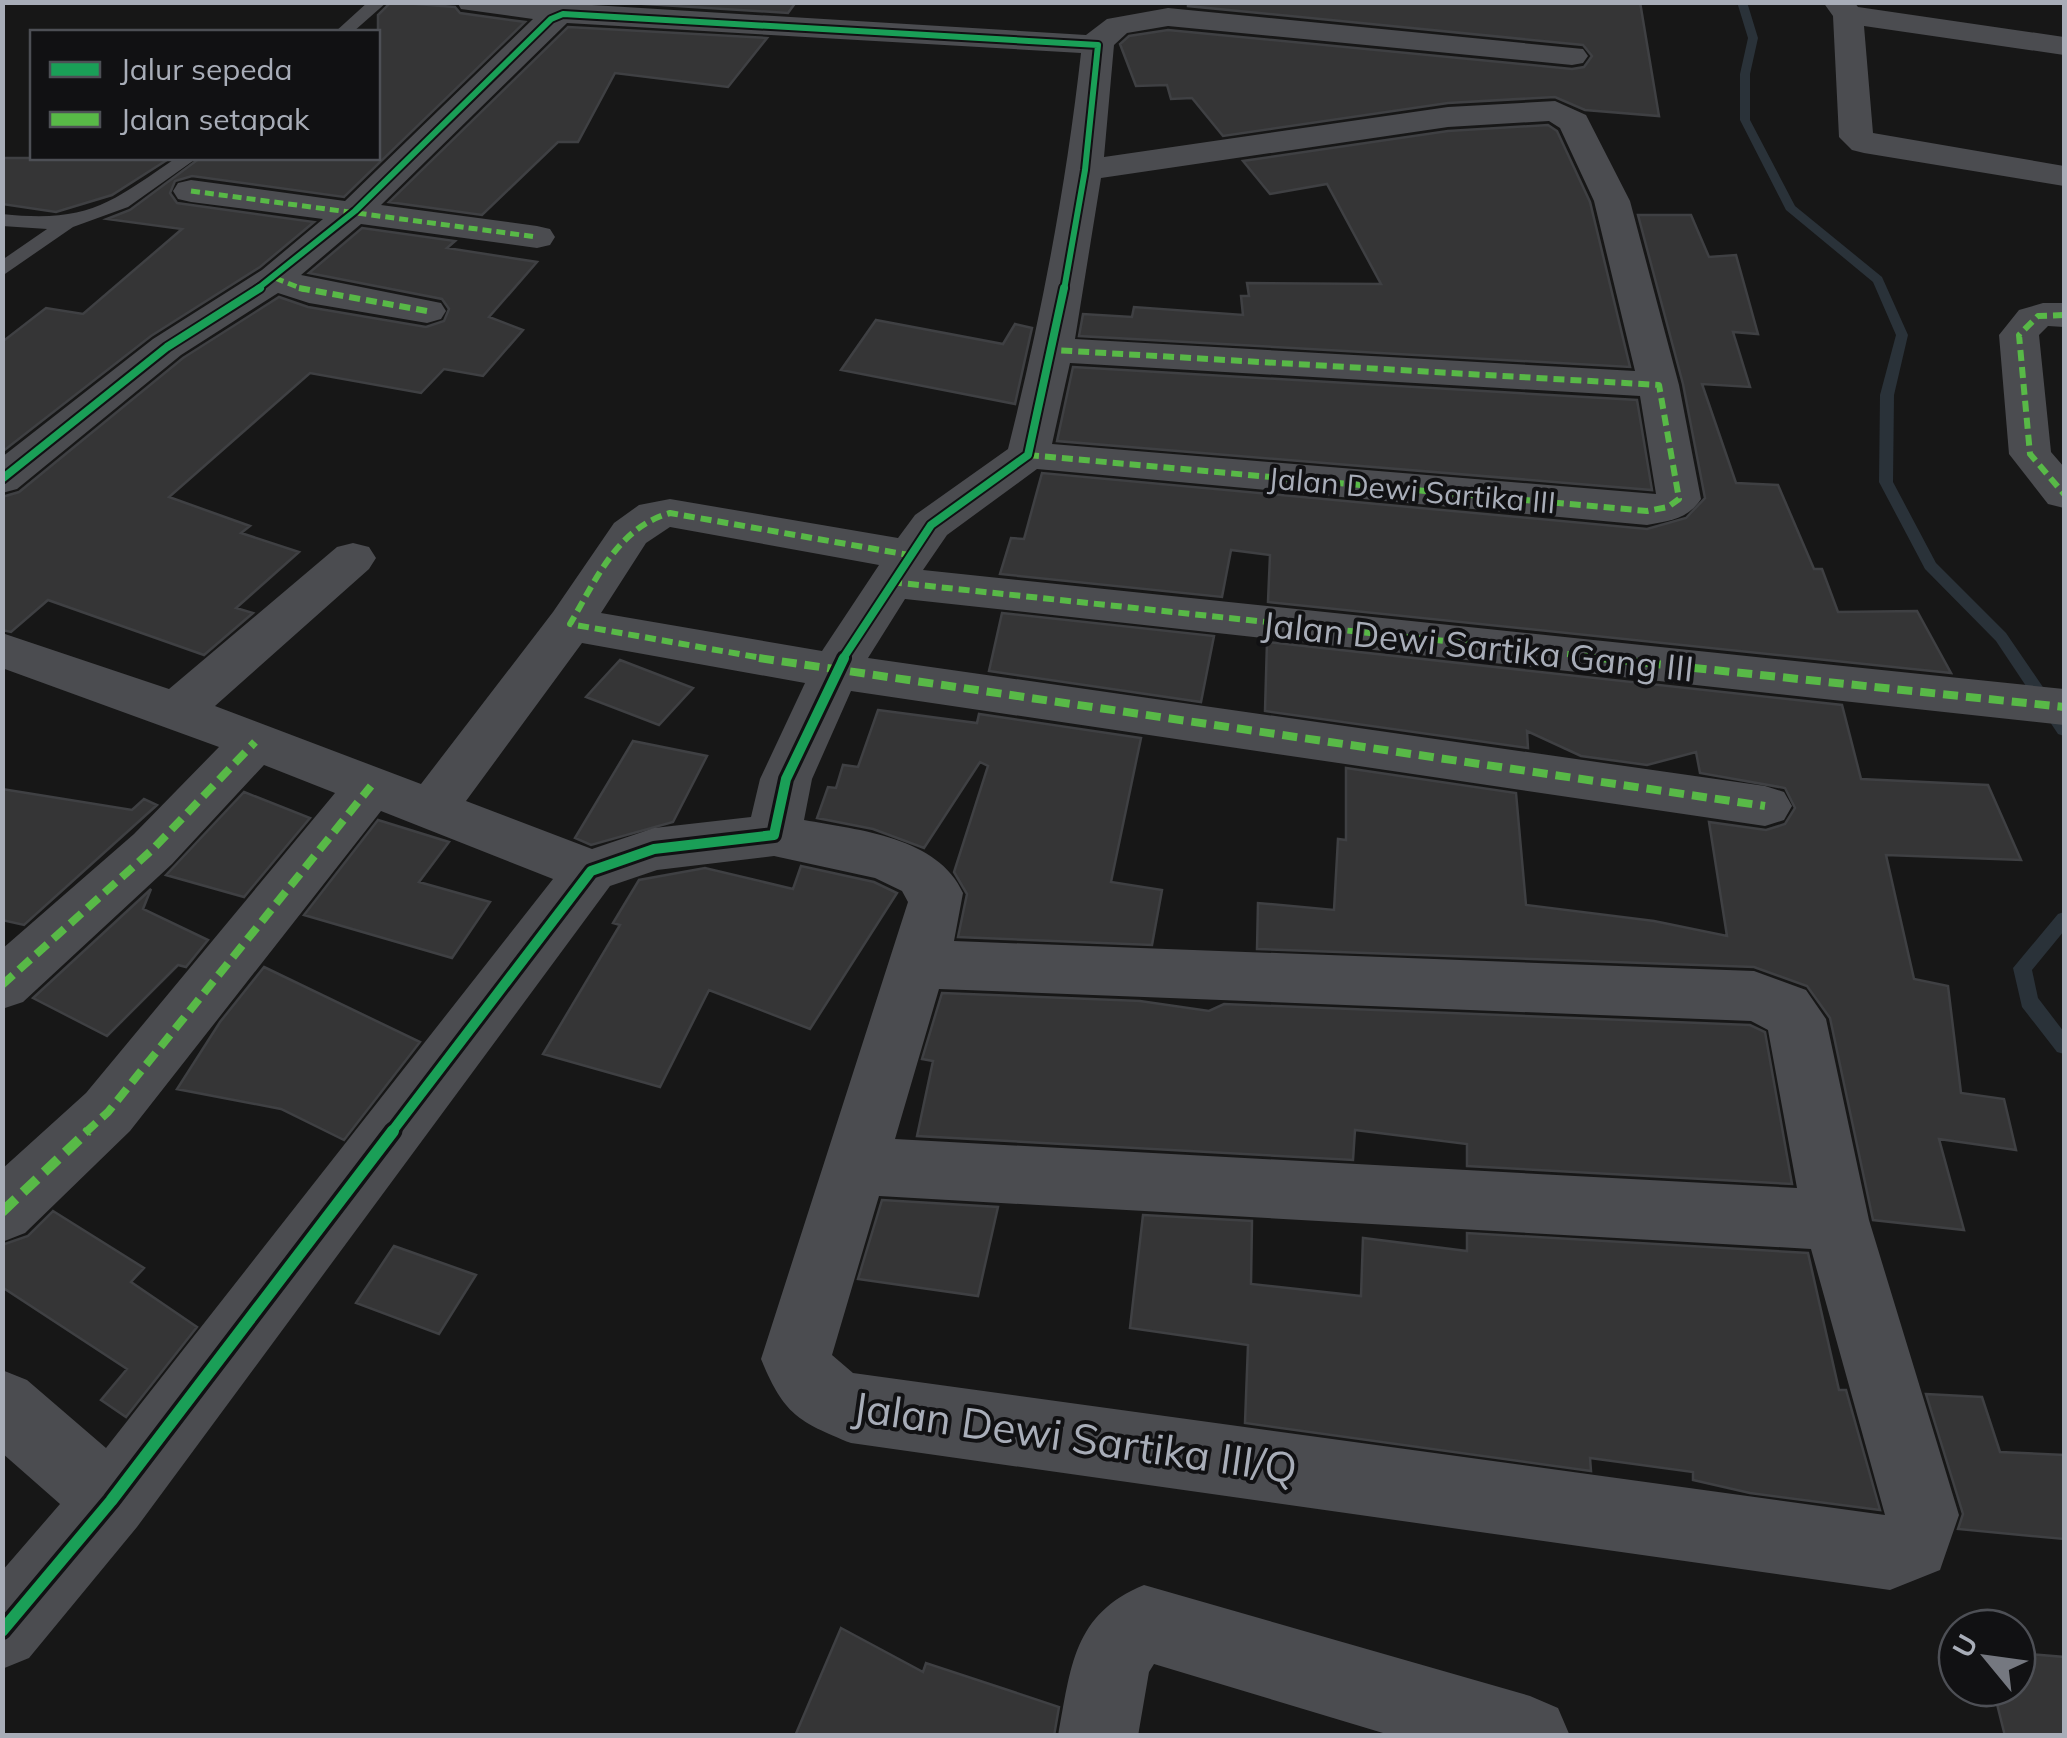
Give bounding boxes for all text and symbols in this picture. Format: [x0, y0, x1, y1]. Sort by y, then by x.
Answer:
legend [30, 30, 380, 160]
text: Jalur sepeda [120, 50, 293, 88]
text: Jalan setapak [120, 100, 310, 138]
street label: Jalan Dewi Sartika III [1267, 459, 1557, 521]
street label: Jalan Dewi Sartika Gang III [1260, 601, 1696, 691]
street label: Jalan Dewi Sartika III/Q [850, 1380, 1300, 1494]
north arrow [1937, 1608, 2037, 1708]
text: U [1944, 1628, 1985, 1663]

